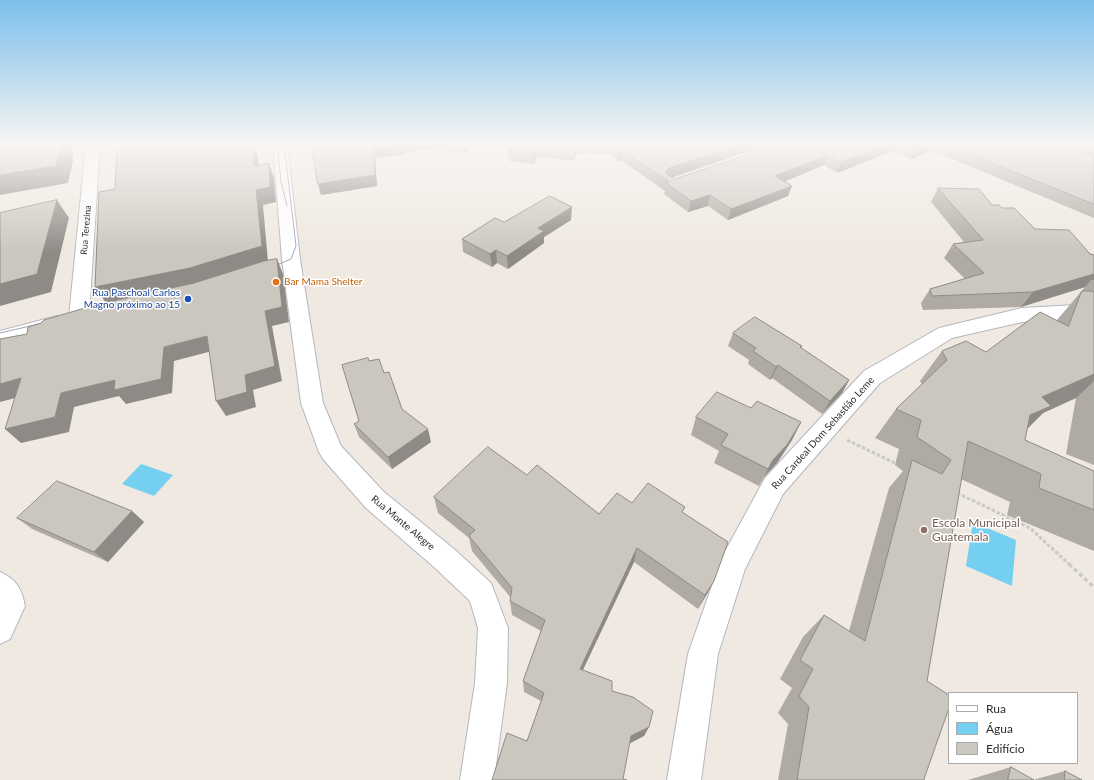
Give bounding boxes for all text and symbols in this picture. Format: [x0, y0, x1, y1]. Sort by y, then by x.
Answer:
street label: Rua Terezina [78, 205, 94, 255]
place label: Bar Mama Shelter [284, 276, 362, 288]
marker: Bar Mama Shelter [271, 277, 281, 287]
place label: Rua Paschoal Carlos Magno próximo ao 15 [84, 287, 180, 310]
marker: Rua Paschoal Carlos Magno próximo ao 15 [183, 294, 193, 304]
street label: Rua Cardeal Dom Sebastião Leme [769, 374, 877, 492]
street label: Rua Monte Alegre [369, 493, 437, 553]
place label: Escola Municipal Guatemala [932, 516, 1020, 544]
marker: Escola Municipal Guatemala [919, 525, 929, 535]
legend [948, 692, 1078, 764]
text: Rua [986, 701, 1006, 716]
text: Água [986, 721, 1013, 736]
text: Edifício [986, 741, 1025, 756]

